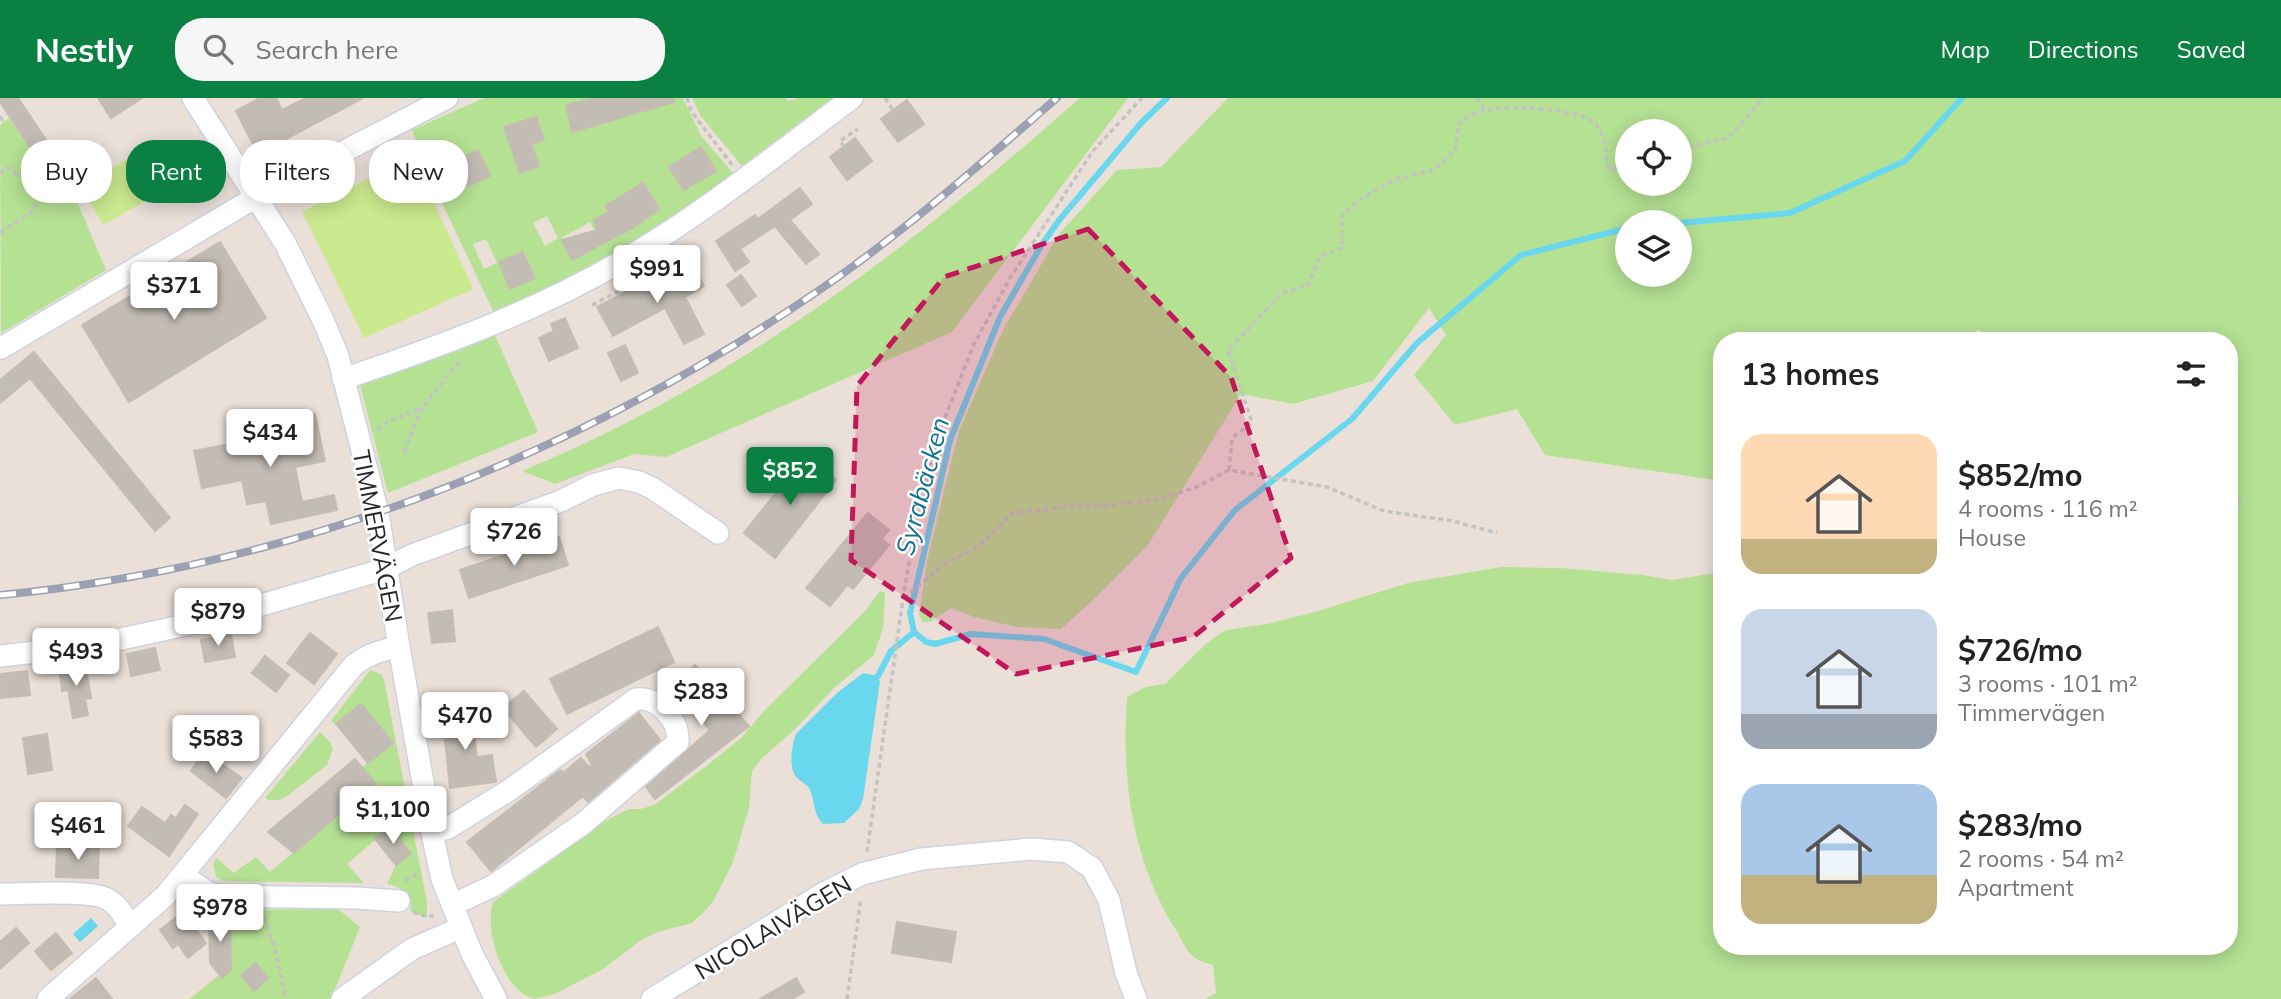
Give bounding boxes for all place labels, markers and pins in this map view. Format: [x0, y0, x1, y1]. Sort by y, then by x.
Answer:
pin: $991 [616, 246, 698, 305]
pin: $371 [133, 262, 215, 322]
pin: $434 [229, 410, 311, 469]
pin: $852 [749, 448, 831, 507]
pin: $726 [473, 508, 555, 568]
pin: $879 [177, 588, 259, 648]
pin: $493 [35, 628, 117, 688]
pin: $283 [660, 668, 742, 728]
pin: $470 [424, 692, 506, 752]
pin: $583 [175, 716, 257, 775]
pin: $1,100 [336, 786, 450, 846]
pin: $461 [37, 802, 119, 862]
pin: $978 [179, 884, 261, 944]

